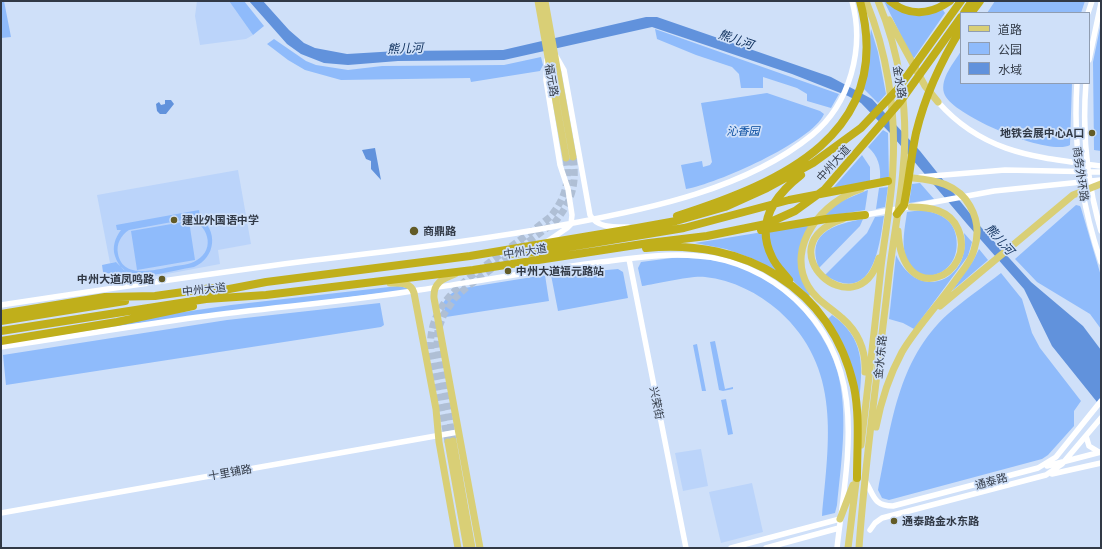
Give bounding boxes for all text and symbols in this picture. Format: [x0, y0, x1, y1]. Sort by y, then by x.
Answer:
legend [960, 12, 1090, 84]
text: 道路 [998, 20, 1022, 37]
water label: 熊儿河 [717, 26, 755, 52]
water label: 熊儿河 [387, 40, 423, 56]
text: 公园 [998, 40, 1022, 57]
text: 水域 [998, 60, 1022, 77]
street label: 福元路 [543, 63, 561, 97]
street label: 金水路 [891, 65, 909, 99]
park label: 沁香园 [727, 124, 759, 138]
place label: 地铁会展中心A口 [1000, 126, 1084, 140]
marker: 地铁会展中心A口 [1087, 128, 1097, 138]
street label: 中州大道 [813, 142, 853, 184]
street label: 商务外环路 [1071, 146, 1091, 202]
place label: 建业外国语中学 [182, 213, 259, 227]
marker: 建业外国语中学 [169, 215, 179, 225]
water label: 熊儿河 [983, 221, 1017, 257]
place label: 商鼎路 [423, 224, 456, 238]
marker: 商鼎路 [408, 225, 420, 237]
street label: 中州大道 [502, 241, 548, 261]
place label: 中州大道福元路站 [516, 264, 604, 278]
marker: 中州大道福元路站 [503, 266, 513, 276]
place label: 中州大道凤鸣路 [77, 272, 154, 286]
marker: 中州大道凤鸣路 [157, 274, 167, 284]
street label: 中州大道 [181, 280, 227, 298]
street label: 金水东路 [871, 334, 889, 380]
street label: 兴荣街 [647, 386, 667, 420]
street label: 十里铺路 [207, 462, 253, 482]
street label: 通泰路 [973, 470, 1009, 492]
place label: 通泰路金水东路 [902, 514, 979, 528]
marker: 通泰路金水东路 [889, 516, 899, 526]

